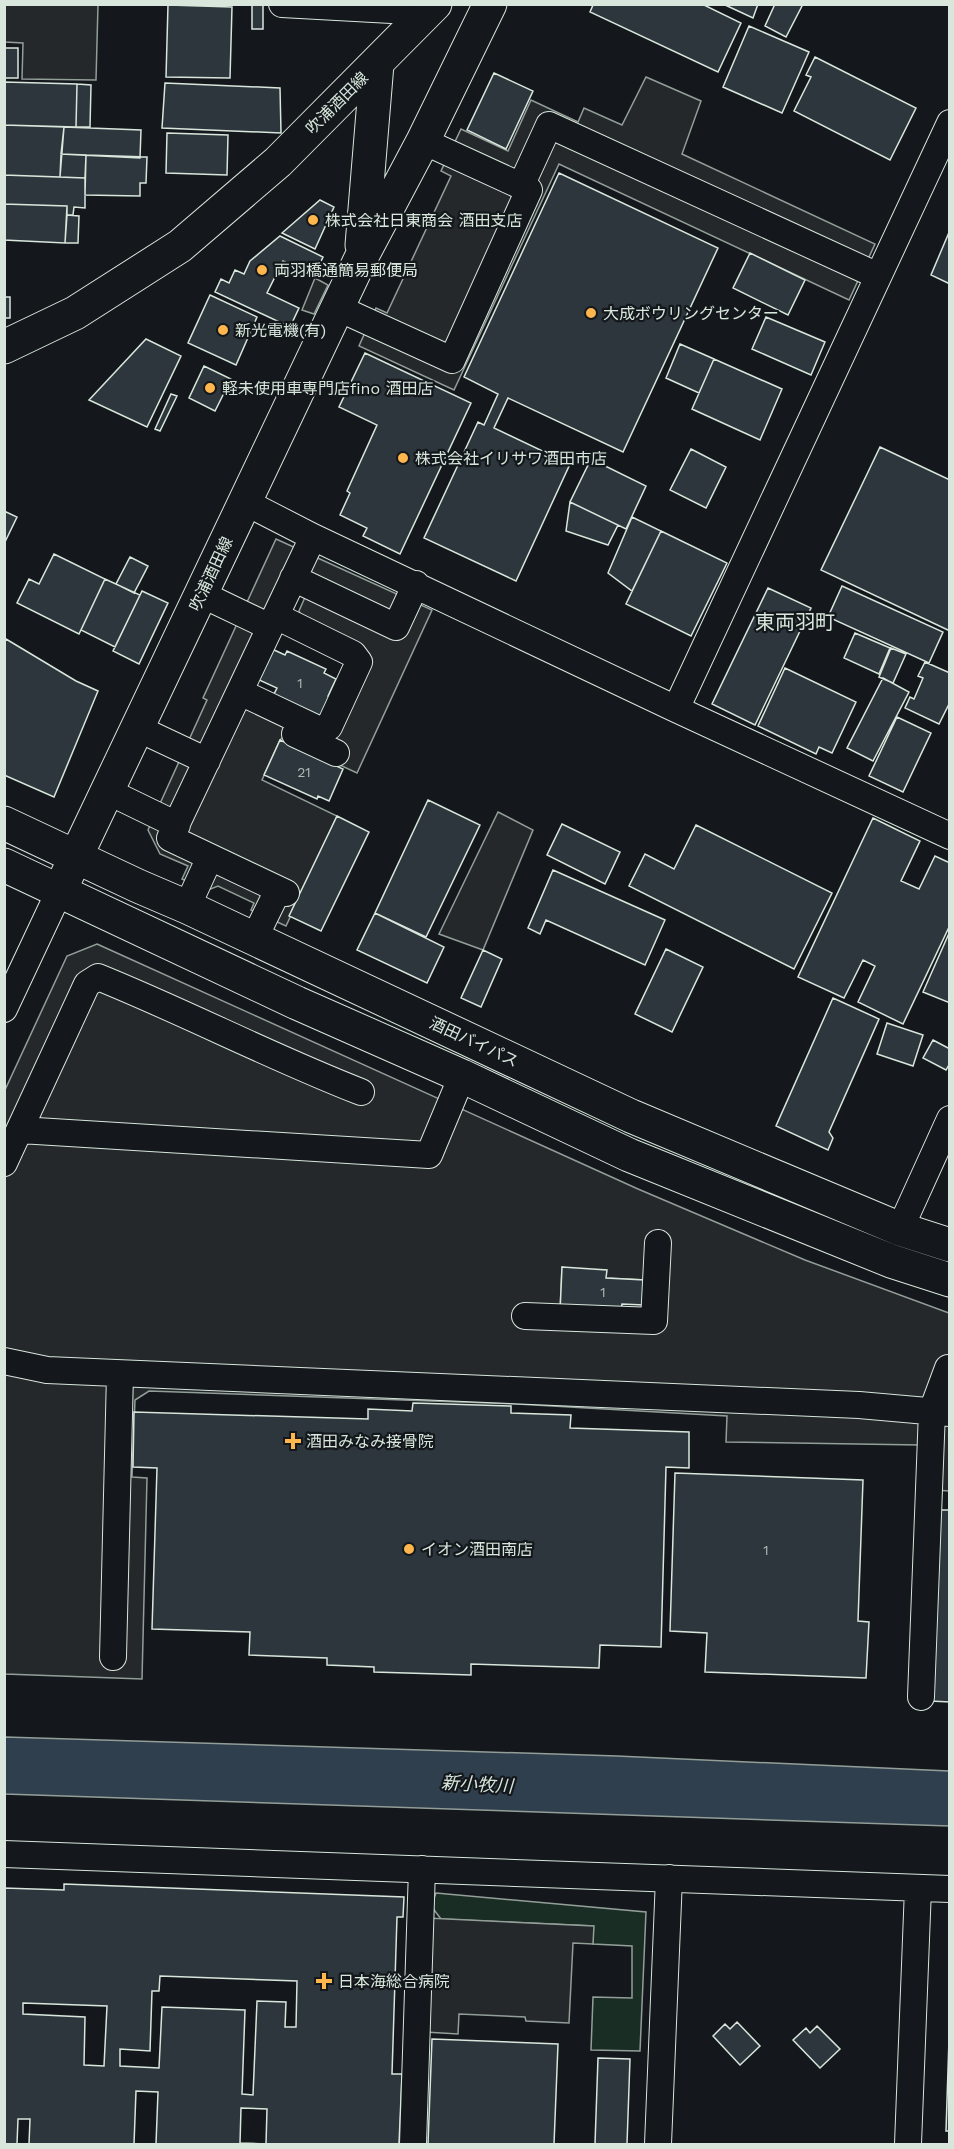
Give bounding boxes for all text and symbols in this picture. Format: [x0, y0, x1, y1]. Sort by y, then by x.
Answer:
street label: 吹浦酒田線 [302, 68, 372, 138]
place label: 株式会社日東商会 酒田支店 [325, 211, 522, 230]
marker: 株式会社日東商会 酒田支店 [306, 213, 320, 227]
place label: 両羽橋通簡易郵便局 [274, 261, 418, 280]
marker: 両羽橋通簡易郵便局 [255, 263, 269, 277]
place label: 大成ボウリングセンター [603, 304, 779, 323]
marker: 大成ボウリングセンター [584, 306, 598, 320]
place label: 新光電機(有) [235, 321, 326, 340]
marker: 新光電機(有) [216, 323, 230, 337]
place label: 軽未使用車専門店fino 酒田店 [222, 379, 434, 398]
marker: 軽未使用車専門店fino 酒田店 [203, 381, 217, 395]
place label: 株式会社イリサワ酒田市店 [415, 449, 607, 468]
marker: 株式会社イリサワ酒田市店 [396, 451, 410, 465]
street label: 吹浦酒田線 [185, 534, 237, 614]
district label: 東両羽町 [755, 610, 835, 634]
house number: 1 [297, 675, 303, 691]
house number: 21 [297, 764, 311, 780]
street label: 酒田バイパス [427, 1013, 521, 1071]
house number: 1 [600, 1284, 606, 1300]
marker: 酒田みなみ接骨院 [284, 1432, 302, 1450]
place label: 酒田みなみ接骨院 [306, 1432, 434, 1451]
place label: イオン酒田南店 [421, 1540, 533, 1559]
marker: イオン酒田南店 [402, 1542, 416, 1556]
house number: 1 [763, 1542, 769, 1558]
water label: 新小牧川 [440, 1772, 515, 1796]
marker: 日本海総合病院 [315, 1972, 333, 1990]
place label: 日本海総合病院 [338, 1972, 450, 1991]

